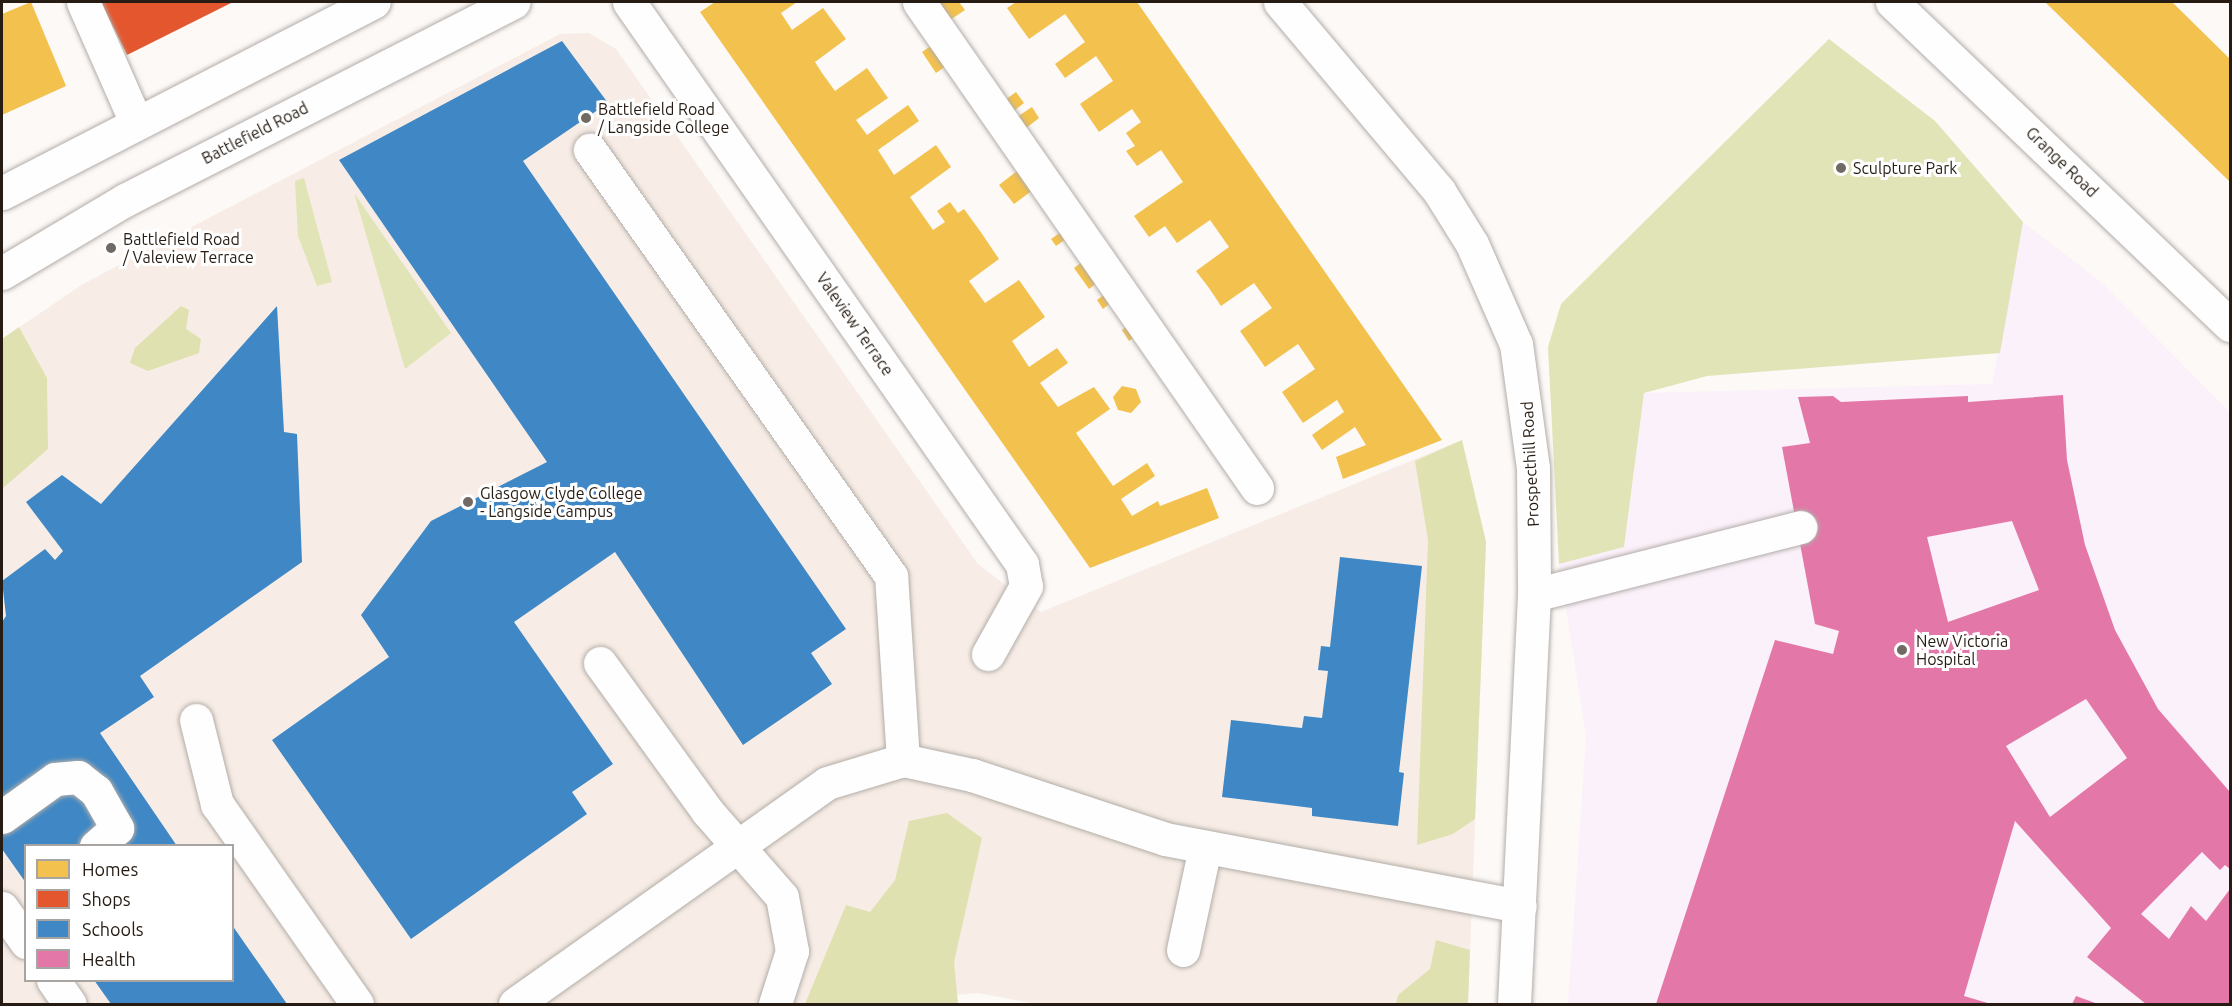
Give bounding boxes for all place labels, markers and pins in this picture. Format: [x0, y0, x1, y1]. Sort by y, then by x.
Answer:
place label: Battlefield Road / Langside College [598, 99, 729, 137]
marker: Battlefield Road / Langside College [579, 111, 593, 125]
place label: Sculpture Park [1853, 158, 1957, 178]
marker: Sculpture Park [1834, 161, 1848, 175]
place label: Battlefield Road / Valeview Terrace [123, 229, 254, 267]
marker: Battlefield Road / Valeview Terrace [104, 241, 118, 255]
place label: Glasgow Clyde College - Langside Campus [480, 483, 643, 521]
marker: Glasgow Clyde College - Langside Campus [461, 495, 475, 509]
place label: New Victoria Hospital [1916, 631, 2008, 669]
marker: New Victoria Hospital [1893, 641, 1911, 659]

